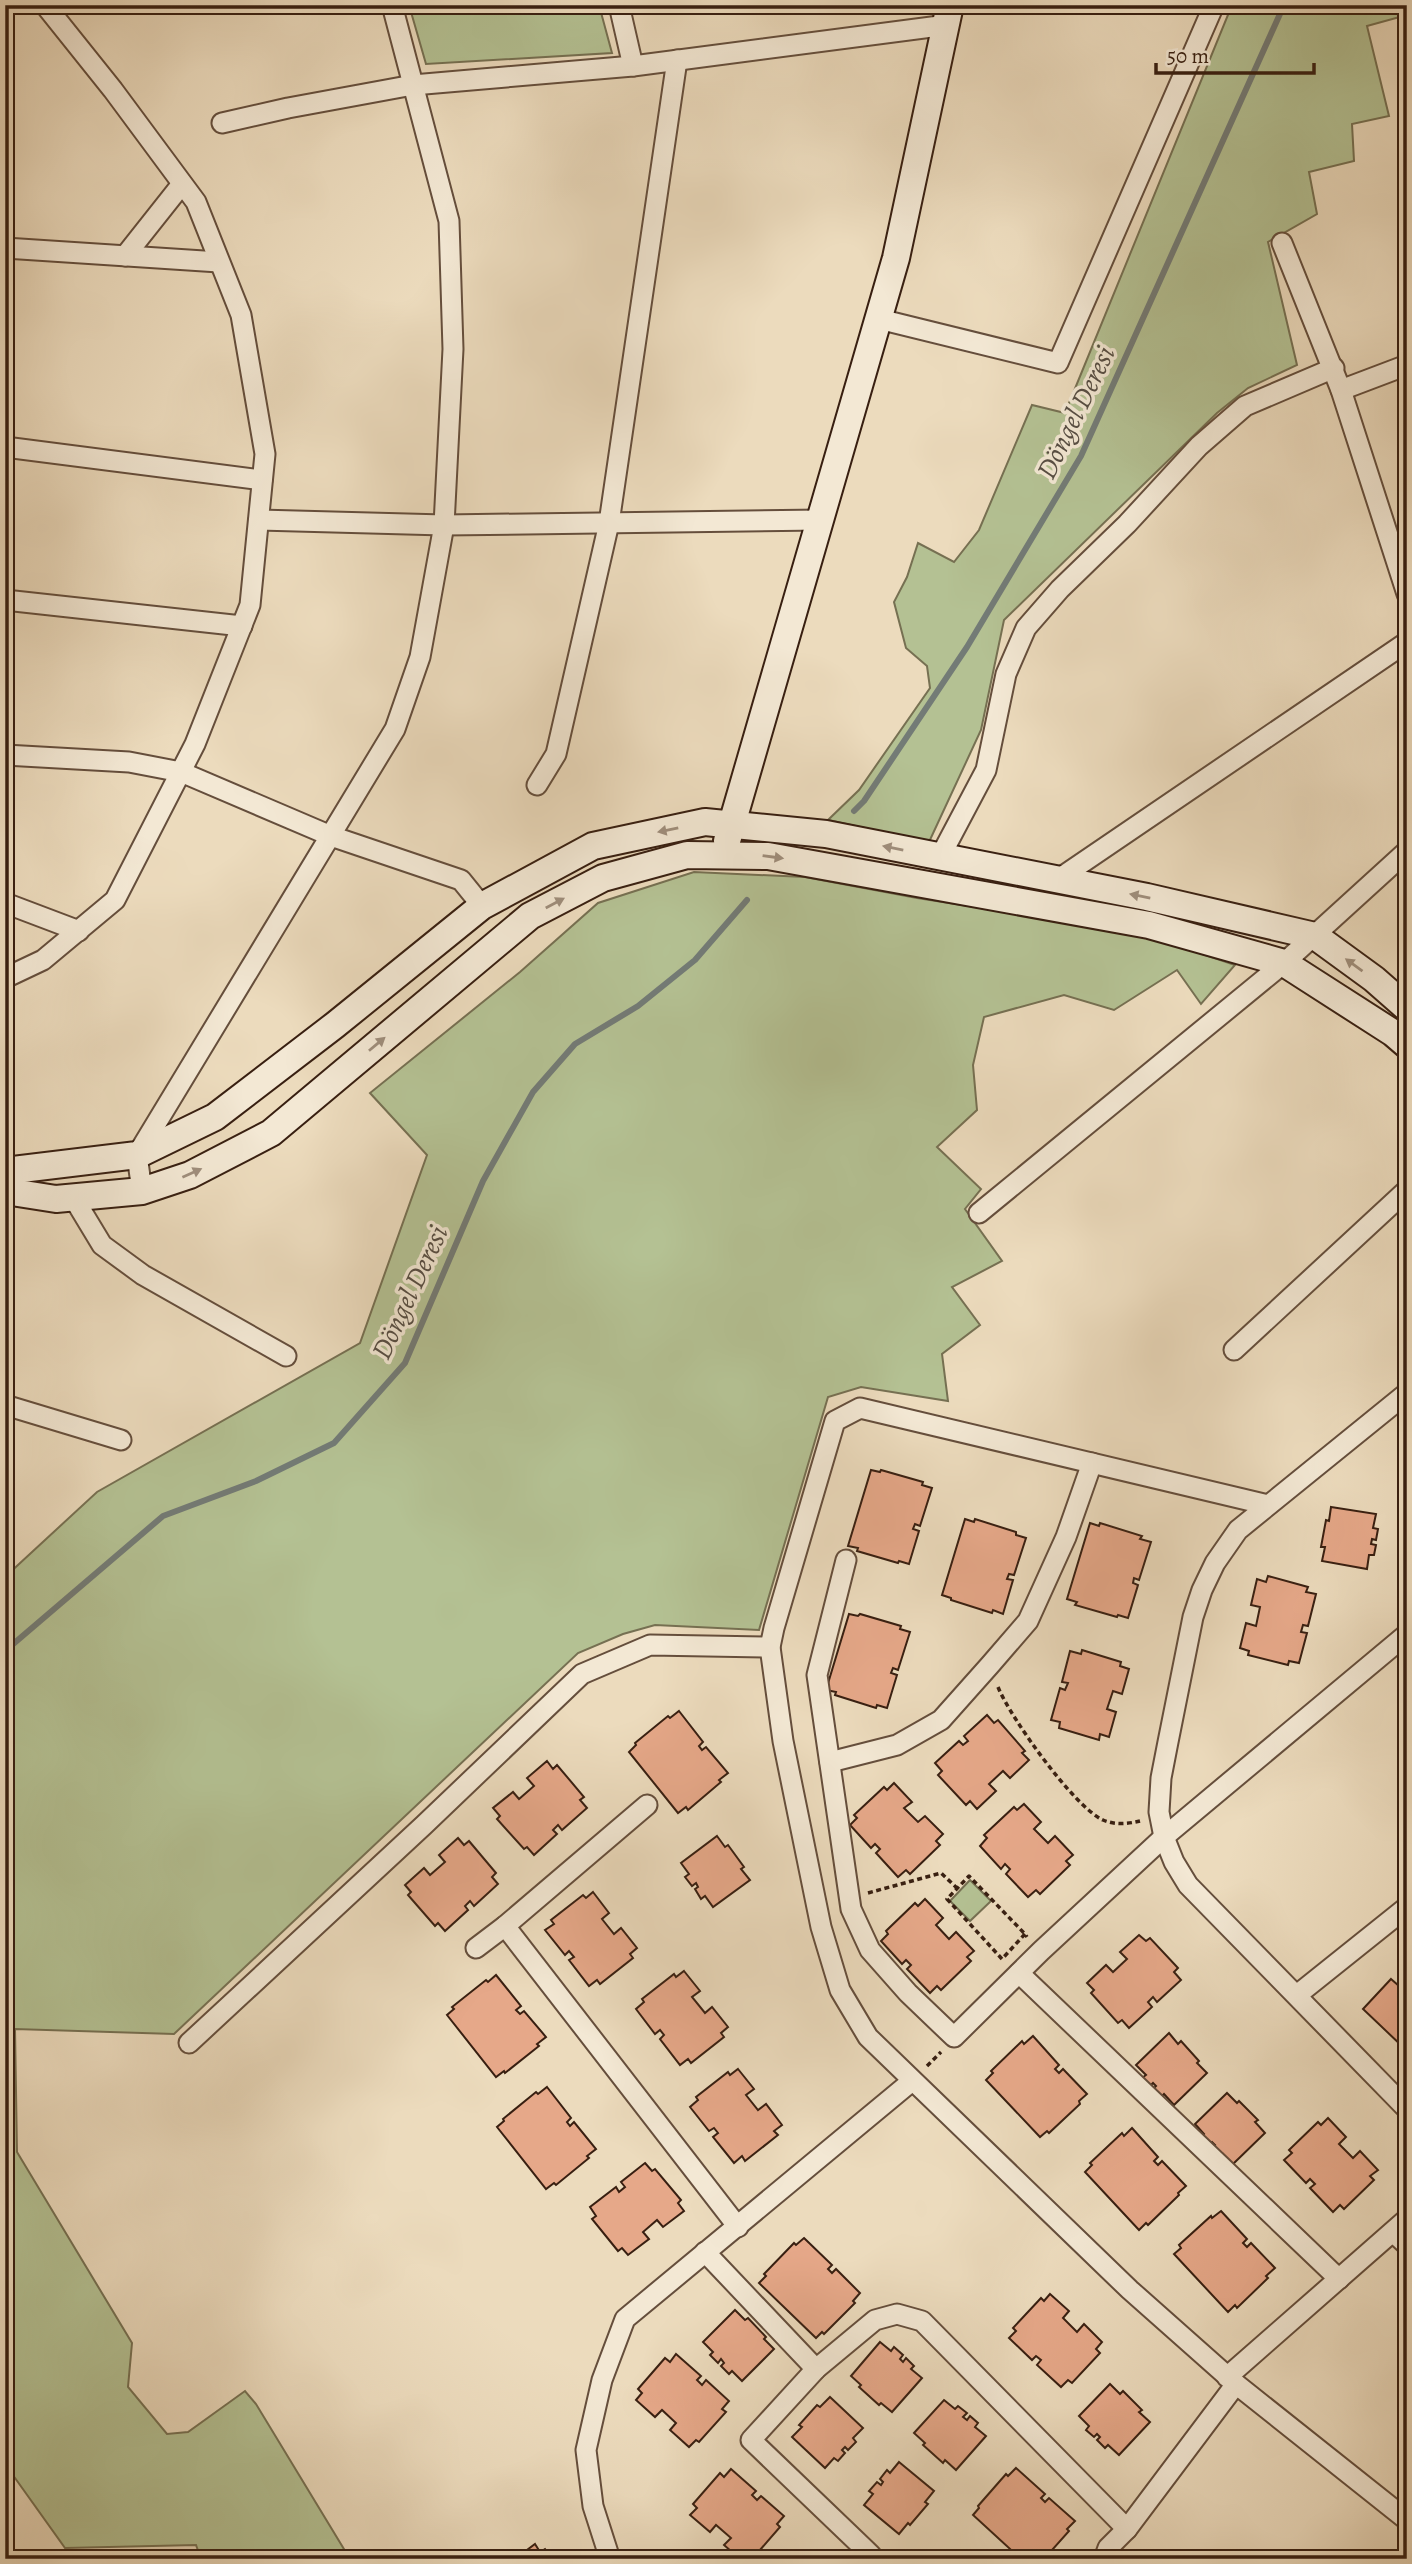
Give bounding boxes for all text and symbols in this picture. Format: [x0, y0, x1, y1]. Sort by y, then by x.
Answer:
scale bar [1156, 32, 1314, 76]
text: 50 m [1167, 42, 1209, 70]
water label: Döngel Deresi [1027, 340, 1124, 485]
one-way arrow [657, 824, 679, 835]
one-way arrow [882, 842, 904, 853]
one-way arrow [762, 852, 784, 863]
one-way arrow [1129, 890, 1151, 901]
one-way arrow [545, 897, 565, 909]
one-way arrow [1345, 958, 1363, 972]
one-way arrow [369, 1037, 386, 1052]
one-way arrow [182, 1167, 202, 1179]
water label: Döngel Deresi [362, 1219, 457, 1366]

